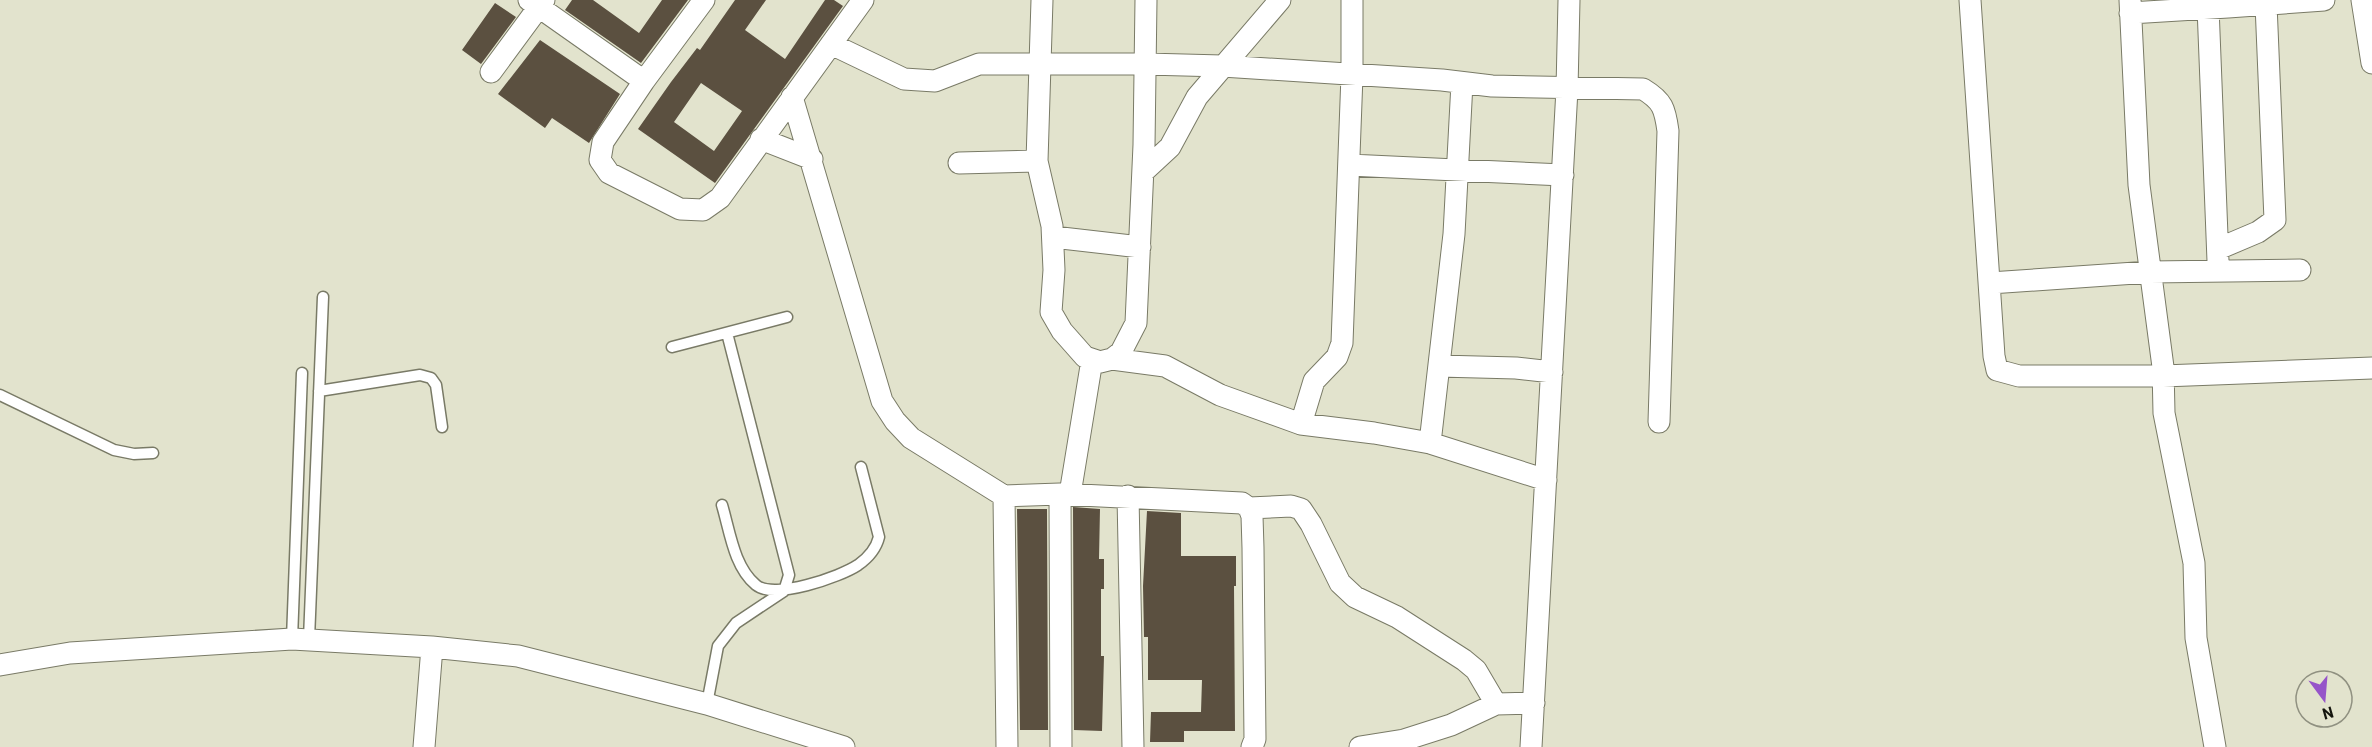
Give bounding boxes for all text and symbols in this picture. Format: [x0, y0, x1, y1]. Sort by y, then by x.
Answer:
north arrow [2294, 669, 2354, 729]
text: N [2321, 703, 2336, 724]

